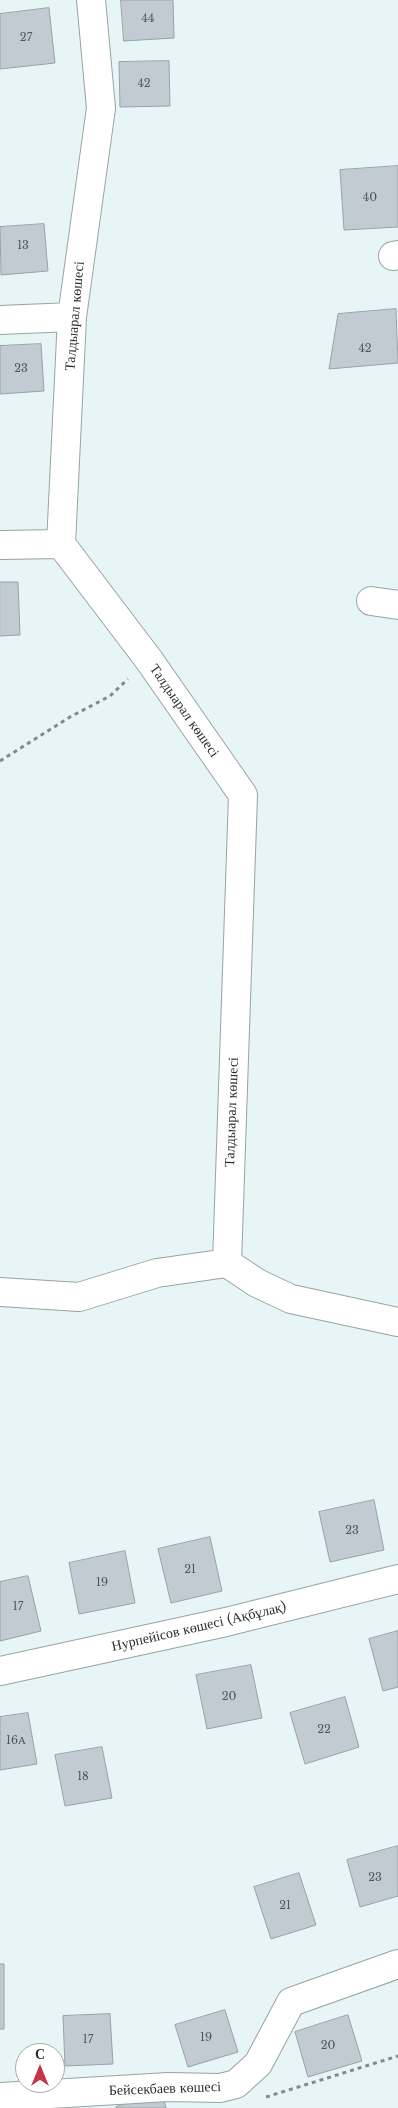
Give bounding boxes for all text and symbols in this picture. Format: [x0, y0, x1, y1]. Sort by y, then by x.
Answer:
house number: 44 [142, 12, 154, 26]
house number: 27 [20, 31, 32, 45]
house number: 42 [137, 77, 151, 91]
house number: 40 [363, 191, 377, 205]
house number: 13 [17, 239, 29, 253]
street label: Талдыарал көшесі [62, 261, 88, 371]
house number: 42 [358, 342, 372, 356]
house number: 23 [14, 362, 28, 376]
street label: Талдыарал көшесі [146, 661, 222, 761]
street label: Талдыарал көшесі [222, 1057, 242, 1167]
house number: 23 [345, 1524, 359, 1538]
house number: 21 [184, 1563, 196, 1577]
house number: 19 [96, 1576, 108, 1590]
street label: Нурпейісов көшесі (Ақбұлақ) [110, 1599, 288, 1655]
house number: 17 [13, 1600, 23, 1614]
house number: 20 [222, 1690, 236, 1704]
house number: 22 [317, 1723, 331, 1737]
house number: 16А [6, 1734, 26, 1748]
house number: 18 [77, 1770, 89, 1784]
house number: 23 [368, 1871, 382, 1885]
house number: 21 [279, 1899, 291, 1913]
house number: 19 [200, 2031, 212, 2045]
house number: 17 [83, 2033, 93, 2047]
house number: 20 [321, 2039, 335, 2053]
north arrow [15, 2043, 65, 2093]
text: С [35, 2045, 45, 2063]
street label: Бейсекбаев көшесі [109, 2079, 221, 2099]

